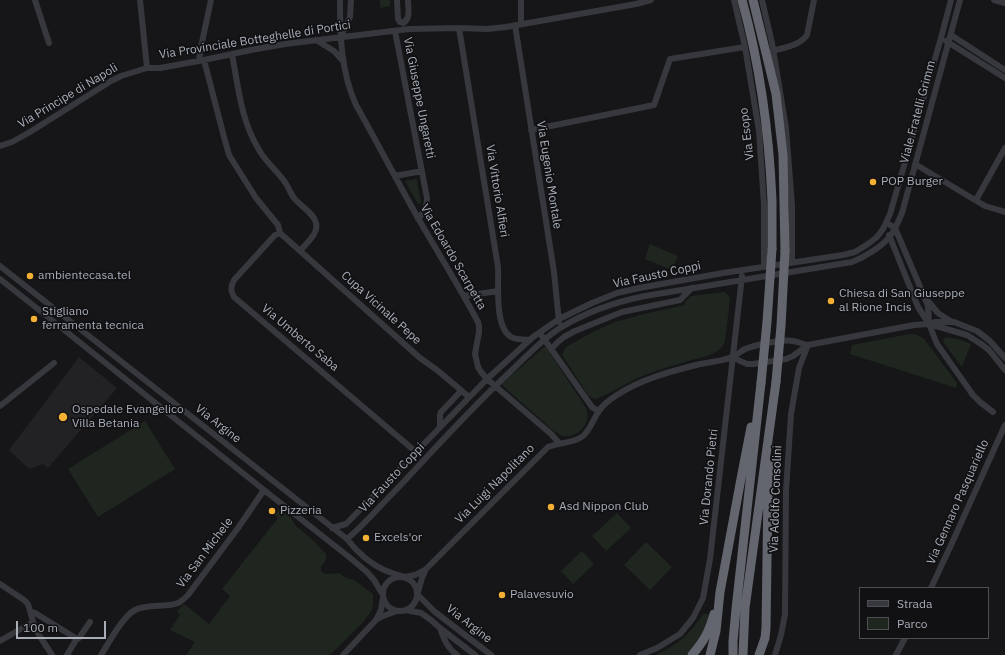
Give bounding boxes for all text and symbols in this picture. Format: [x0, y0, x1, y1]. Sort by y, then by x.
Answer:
street label: Via Provinciale Botteghelle di Portici [158, 18, 352, 62]
street label: Via Giuseppe Ungaretti [400, 36, 438, 160]
street label: Viale Fratelli Grimm [897, 59, 939, 165]
street label: Via Principe di Napoli [15, 60, 121, 132]
street label: Via Esopo [737, 107, 757, 161]
street label: Via Eugenio Montale [533, 120, 565, 230]
street label: Via Vittorio Alfieri [483, 144, 511, 238]
place label: POP Burger [881, 175, 943, 189]
marker: POP Burger [868, 177, 878, 187]
street label: Via Edoardo Scarpetta [417, 202, 489, 312]
street label: Via Fausto Coppi [612, 259, 702, 291]
street label: Cupa Vicinale Pepe [338, 268, 424, 348]
place label: ambientecasa.tel [38, 269, 131, 283]
marker: ambientecasa.tel [25, 271, 35, 281]
place label: Chiesa di San Giuseppe al Rione Incis [839, 287, 965, 315]
marker: Chiesa di San Giuseppe al Rione Incis [826, 296, 836, 306]
street label: Via Umberto Saba [258, 301, 342, 375]
place label: Stigliano ferramenta tecnica [42, 305, 144, 333]
marker: Stigliano ferramenta tecnica [29, 314, 39, 324]
street label: Via Argine [192, 402, 244, 446]
place label: Ospedale Evangelico Villa Betania [72, 403, 184, 431]
marker: Ospedale Evangelico Villa Betania [57, 411, 69, 423]
street label: Via Dorando Pietri [697, 428, 721, 526]
street label: Via Gennaro Pasquariello [924, 437, 992, 567]
street label: Via Fausto Coppi [356, 440, 428, 516]
street label: Via Luigi Napolitano [452, 441, 538, 527]
street label: Via Adolfo Consolini [767, 445, 785, 553]
place label: Asd Nippon Club [559, 500, 649, 514]
marker: Asd Nippon Club [546, 502, 556, 512]
place label: Pizzeria [280, 504, 322, 518]
marker: Pizzeria [267, 506, 277, 516]
street label: Via San Michele [174, 515, 236, 591]
place label: Excels'or [374, 531, 422, 545]
marker: Excels'or [361, 533, 371, 543]
legend [859, 587, 989, 639]
place label: Palavesuvio [510, 588, 574, 602]
marker: Palavesuvio [497, 590, 507, 600]
text: Strada [897, 596, 932, 611]
street label: Via Argine [443, 602, 495, 646]
scale bar [18, 613, 108, 639]
text: Parco [897, 616, 928, 631]
text: 100 m [23, 620, 58, 635]

